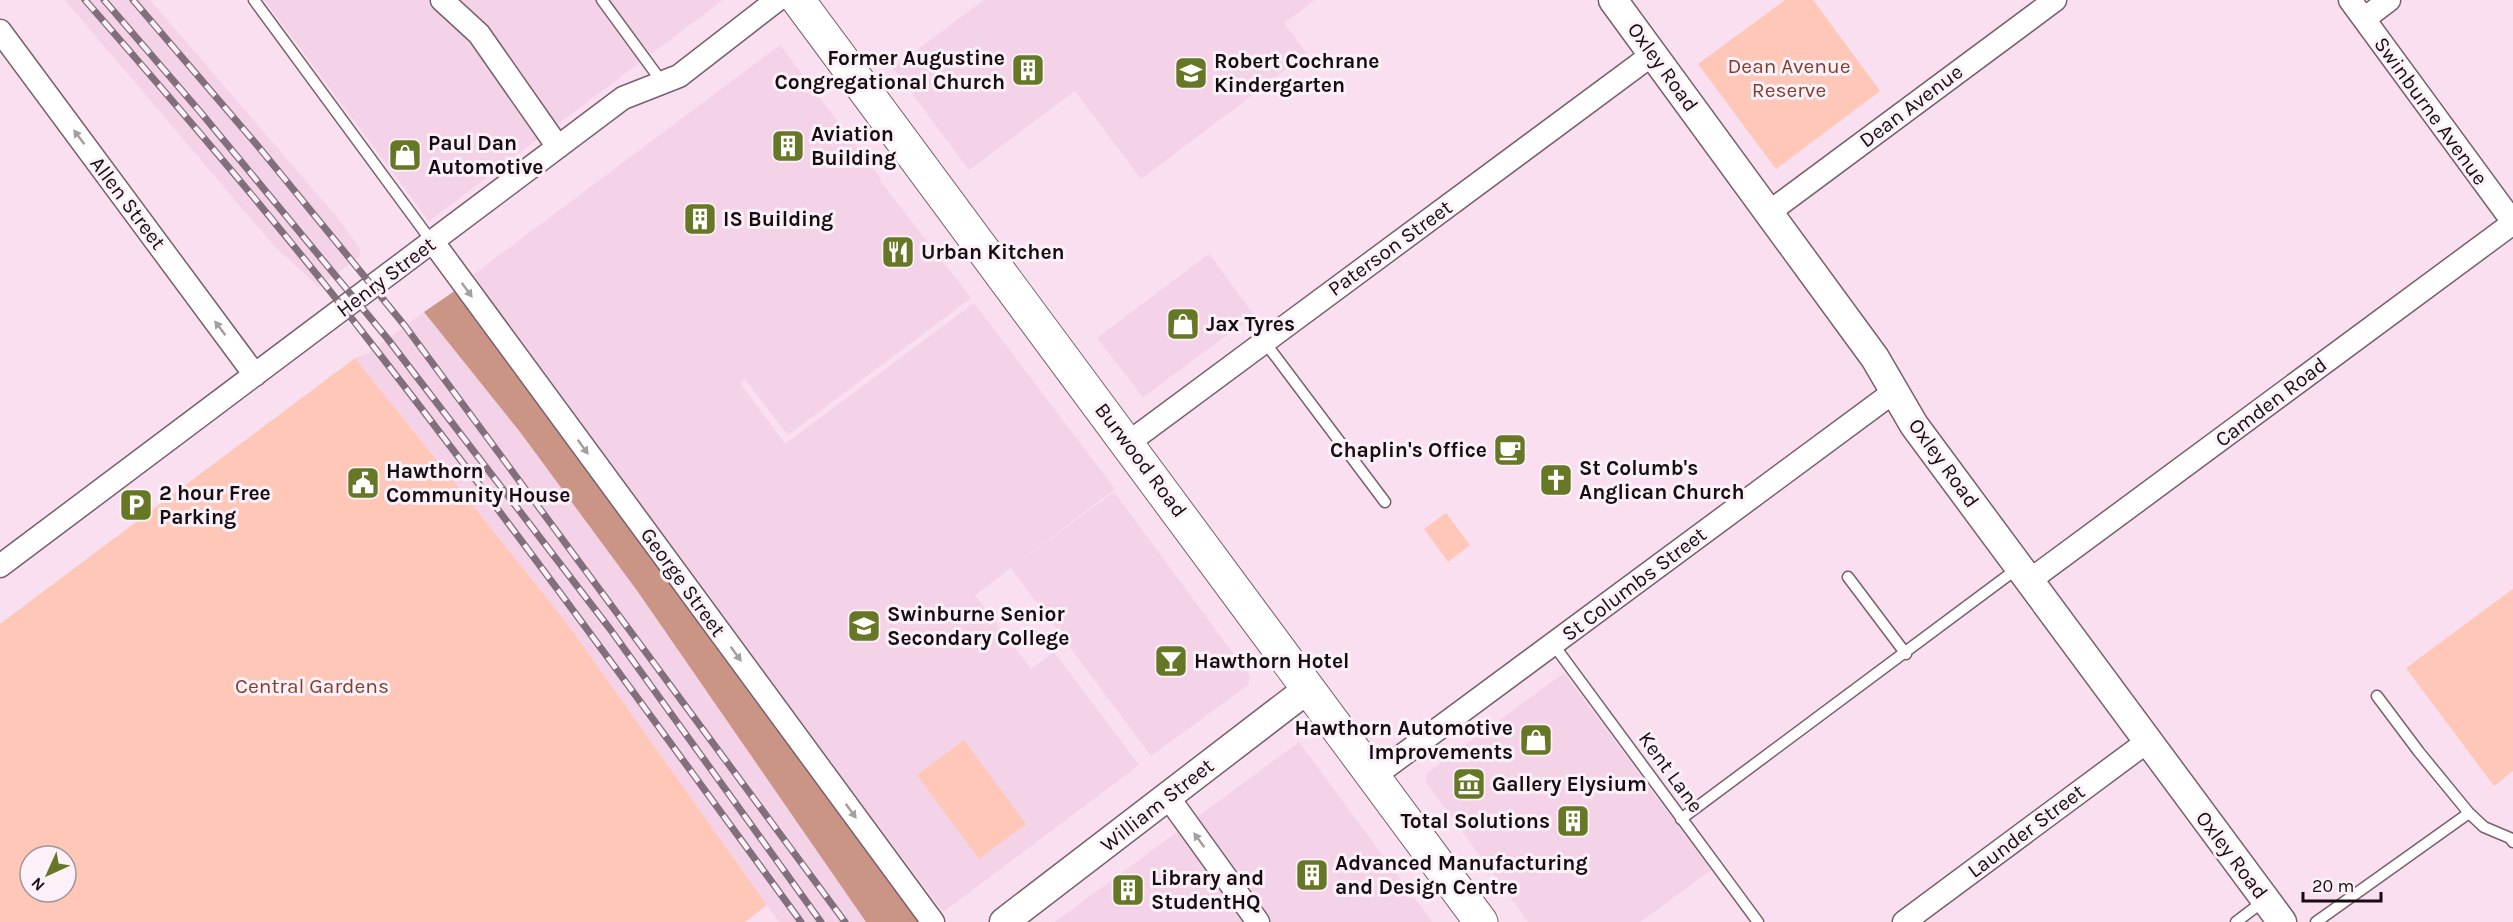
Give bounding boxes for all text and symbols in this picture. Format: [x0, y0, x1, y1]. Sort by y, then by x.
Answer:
street label: Oxley Road [1623, 18, 1703, 116]
street label: Swinburne Avenue [2369, 32, 2493, 190]
place label: Former Augustine Congregational Church [774, 46, 1005, 94]
place label: Robert Cochrane Kindergarten [1214, 49, 1379, 97]
building icon: Former Augustine Congregational Church [1010, 52, 1046, 88]
park label: Dean Avenue Reserve [1728, 54, 1850, 102]
school or university icon: Robert Cochrane Kindergarten [1173, 55, 1209, 91]
street label: Dean Avenue [1855, 59, 1967, 153]
place label: Aviation Building [811, 122, 896, 170]
building icon: Aviation Building [770, 128, 806, 164]
one-way arrow [73, 130, 85, 146]
place label: Paul Dan Automotive [428, 131, 544, 179]
shop icon: Paul Dan Automotive [387, 137, 423, 173]
street label: Allen Street [85, 152, 171, 254]
street label: Paterson Street [1323, 195, 1457, 301]
building icon: IS Building [682, 201, 718, 237]
place label: IS Building [723, 207, 833, 231]
street label: Henry Street [332, 232, 440, 322]
restaurant icon: Urban Kitchen [880, 234, 916, 270]
place label: Urban Kitchen [921, 240, 1065, 264]
one-way arrow [461, 282, 473, 297]
shop icon: Jax Tyres [1165, 306, 1201, 342]
place label: Jax Tyres [1206, 312, 1295, 336]
one-way arrow [215, 320, 227, 335]
street label: Camden Road [2211, 352, 2331, 452]
street label: Burwood Road [1090, 398, 1192, 522]
street label: Oxley Road [1904, 414, 1984, 512]
cafe icon: Chaplin's Office [1492, 432, 1528, 468]
one-way arrow [577, 438, 589, 454]
place label: Chaplin's Office [1330, 438, 1487, 462]
place label: St Columb's Anglican Church [1579, 456, 1745, 504]
place label: Hawthorn Community House [386, 459, 570, 507]
church icon: St Columb's Anglican Church [1538, 462, 1574, 498]
public building icon: Hawthorn Community House [345, 465, 381, 501]
place label: 2 hour Free Parking [159, 481, 271, 529]
parking icon: 2 hour Free Parking [118, 487, 154, 523]
street label: St Columbs Street [1557, 522, 1711, 646]
street label: George Street [636, 523, 730, 641]
place label: Swinburne Senior Secondary College [887, 602, 1069, 650]
school or university icon: Swinburne Senior Secondary College [846, 608, 882, 644]
bar icon: Hawthorn Hotel [1153, 643, 1189, 679]
one-way arrow [730, 646, 742, 662]
place label: Hawthorn Hotel [1194, 649, 1349, 673]
park label: Central Gardens [235, 674, 389, 698]
place label: Hawthorn Automotive Improvements [1295, 716, 1513, 764]
shop icon: Hawthorn Automotive Improvements [1518, 722, 1554, 758]
street label: Kent Lane [1634, 727, 1708, 817]
street label: William Street [1096, 753, 1218, 857]
museum icon: Gallery Elysium [1451, 766, 1487, 802]
place label: Gallery Elysium [1492, 772, 1647, 796]
street label: Launder Street [1963, 779, 2089, 883]
building icon: Total Solutions [1555, 803, 1591, 839]
one-way arrow [845, 804, 857, 819]
street label: Oxley Road [2191, 806, 2273, 904]
place label: Total Solutions [1401, 809, 1550, 833]
one-way arrow [1193, 833, 1205, 849]
north arrow [18, 844, 78, 904]
place label: Advanced Manufacturing and Design Centre [1335, 851, 1588, 899]
building icon: Advanced Manufacturing and Design Centre [1294, 857, 1330, 893]
scale bar [2303, 865, 2381, 903]
place label: Library and StudentHQ [1151, 866, 1264, 914]
building icon: Library and StudentHQ [1110, 872, 1146, 908]
text: N [27, 873, 49, 895]
text: 20 m [2312, 875, 2354, 897]

